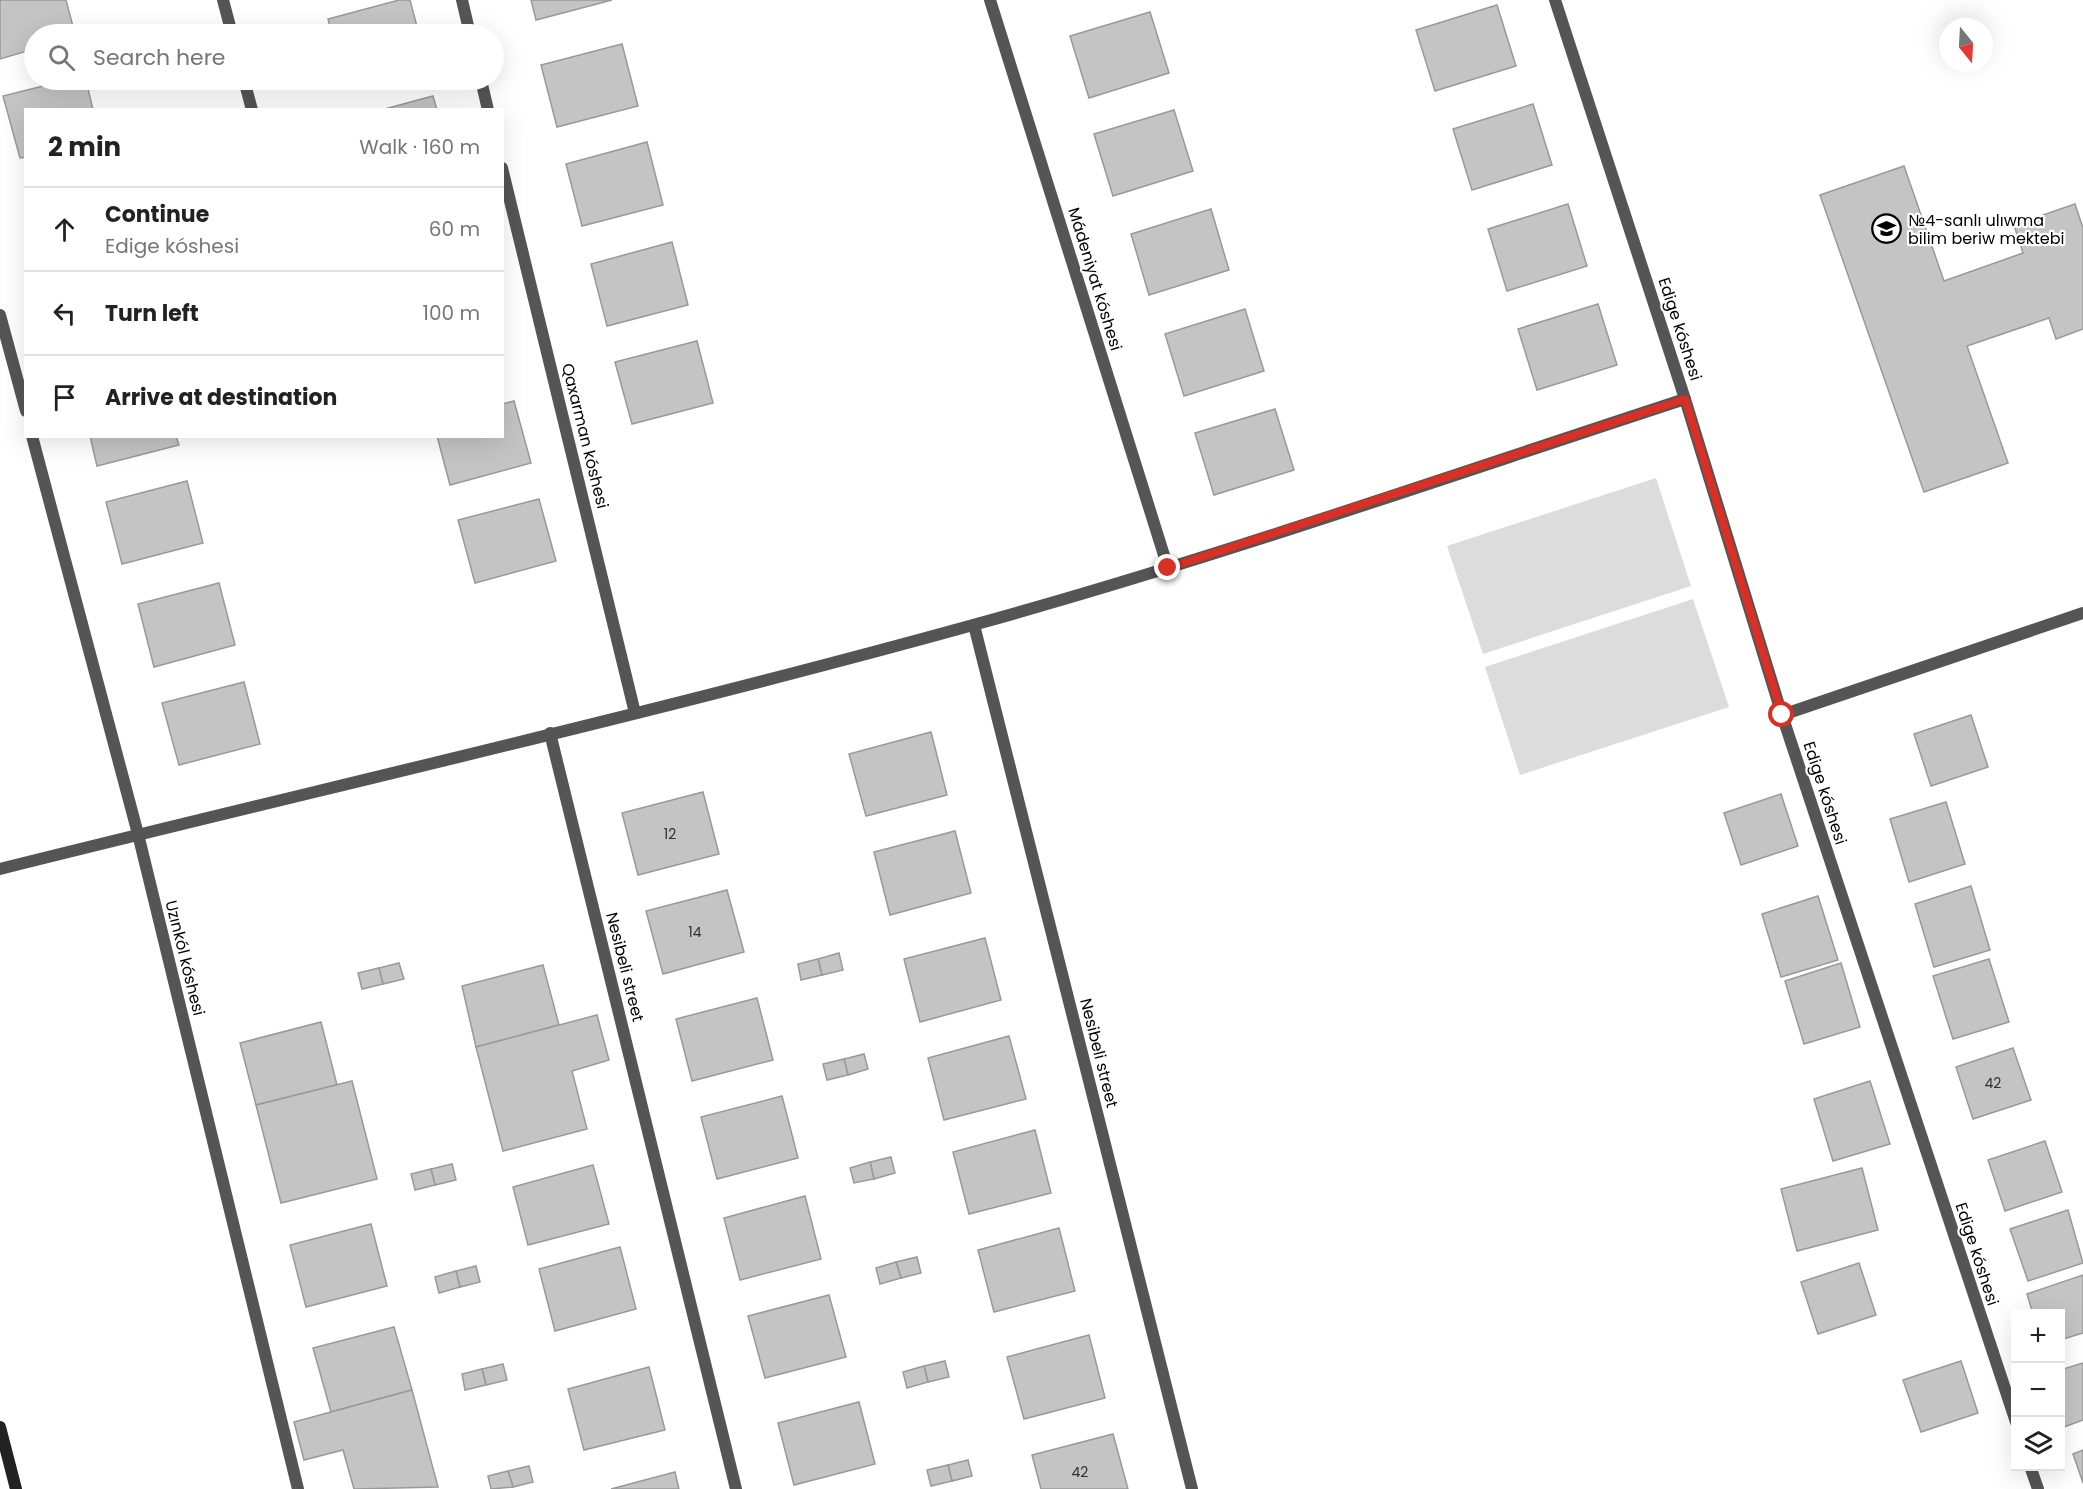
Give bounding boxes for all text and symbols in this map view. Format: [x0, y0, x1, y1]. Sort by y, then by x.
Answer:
north arrow [1939, 18, 1993, 72]
search box [24, 24, 504, 90]
icon: search [45, 41, 78, 74]
text: Search here [93, 42, 226, 73]
text: 2 min [48, 129, 121, 165]
text: Walk · 160 m [359, 133, 480, 161]
text: Continue [105, 199, 209, 230]
street label: Mádeniyat kóshesi [1062, 205, 1128, 353]
place label: №4-sanlı ulıwma bilim beriw mektebi [1908, 209, 2065, 250]
icon: ahead [48, 213, 81, 246]
school or university icon: №4-sanlı ulıwma bilim beriw mektebi [1871, 213, 1903, 245]
text: 60 m [429, 215, 480, 243]
text: Edige kóshesi [105, 232, 239, 260]
street label: Edige kóshesi [1652, 274, 1708, 384]
icon: left [48, 297, 81, 330]
text: Turn left [105, 298, 199, 329]
text: 100 m [423, 299, 480, 327]
street label: Qaxarman kóshesi [556, 361, 614, 511]
icon: arrive [48, 381, 81, 414]
text: Arrive at destination [105, 382, 337, 413]
route end [1154, 554, 1180, 580]
route start [1768, 701, 1794, 727]
street label: Edige kóshesi [1797, 738, 1853, 848]
house number: 12 [664, 824, 676, 844]
street label: Uzınkól kóshesi [160, 898, 210, 1018]
street label: Nesibeli street [600, 910, 650, 1024]
house number: 14 [688, 922, 702, 942]
street label: Nesibeli street [1074, 996, 1124, 1110]
house number: 42 [1985, 1073, 2001, 1093]
street label: Edige kóshesi [1949, 1199, 2005, 1309]
map controls [2011, 1309, 2065, 1471]
button: + [2011, 1309, 2065, 1363]
button: − [2011, 1363, 2065, 1417]
button: layers [2011, 1417, 2065, 1471]
house number: 42 [1072, 1462, 1088, 1482]

